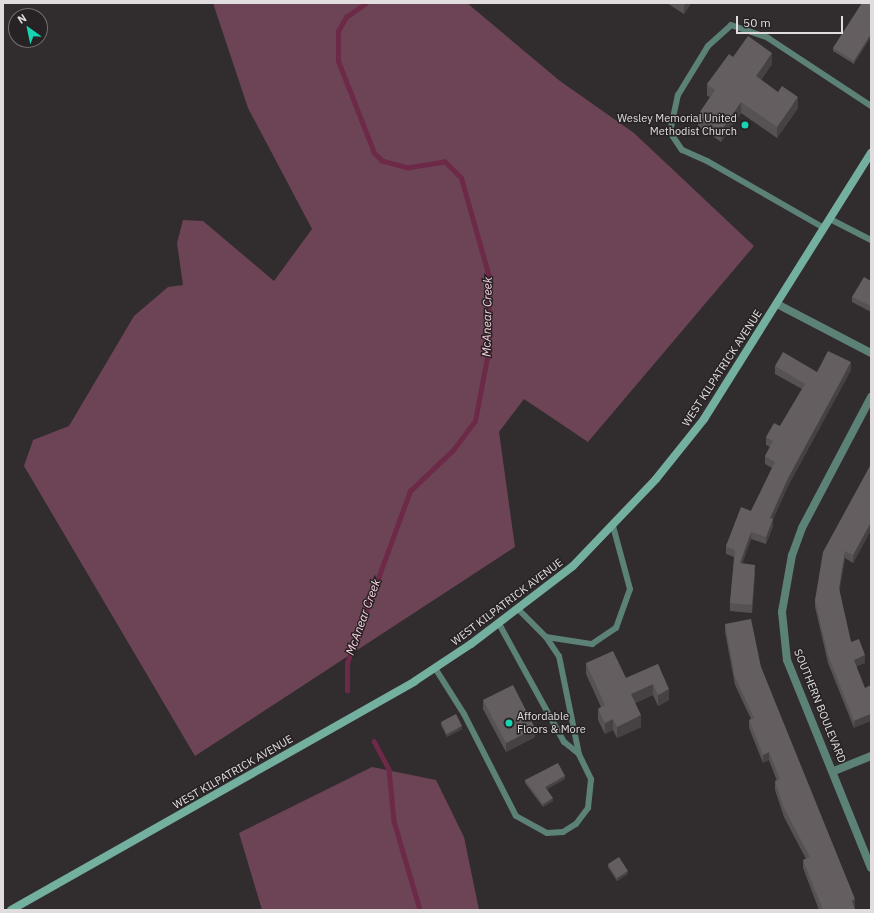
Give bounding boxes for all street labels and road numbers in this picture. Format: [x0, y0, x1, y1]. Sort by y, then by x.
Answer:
street label: WEST KILPATRICK AVENUE [679, 307, 765, 429]
street label: WEST KILPATRICK AVENUE [449, 556, 565, 648]
street label: SOUTHERN BOULEVARD [791, 647, 849, 765]
street label: WEST KILPATRICK AVENUE [171, 732, 295, 812]

